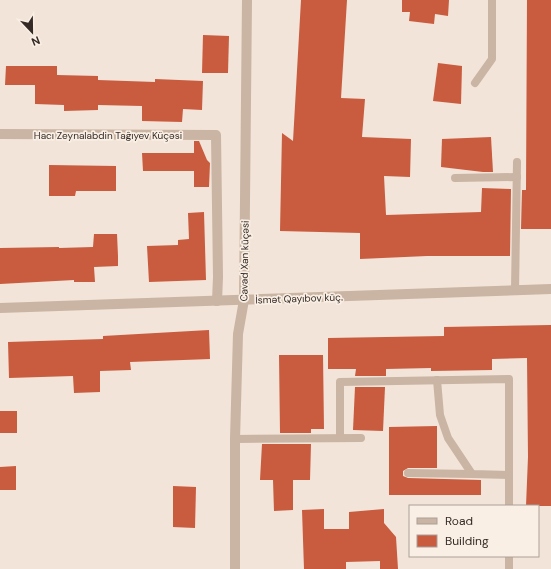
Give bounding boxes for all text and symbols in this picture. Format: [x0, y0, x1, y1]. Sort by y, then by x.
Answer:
north arrow [12, 12, 52, 52]
text: N [29, 33, 42, 49]
street label: Hacı Zeynalabdin Tağıyev Küçəsi [34, 129, 182, 142]
street label: Cavad Xan küçəsi [237, 220, 252, 302]
street label: İsmət Qayıbov küç. [255, 290, 343, 307]
legend [409, 505, 539, 557]
text: Road [445, 513, 473, 529]
text: Building [445, 533, 489, 549]

